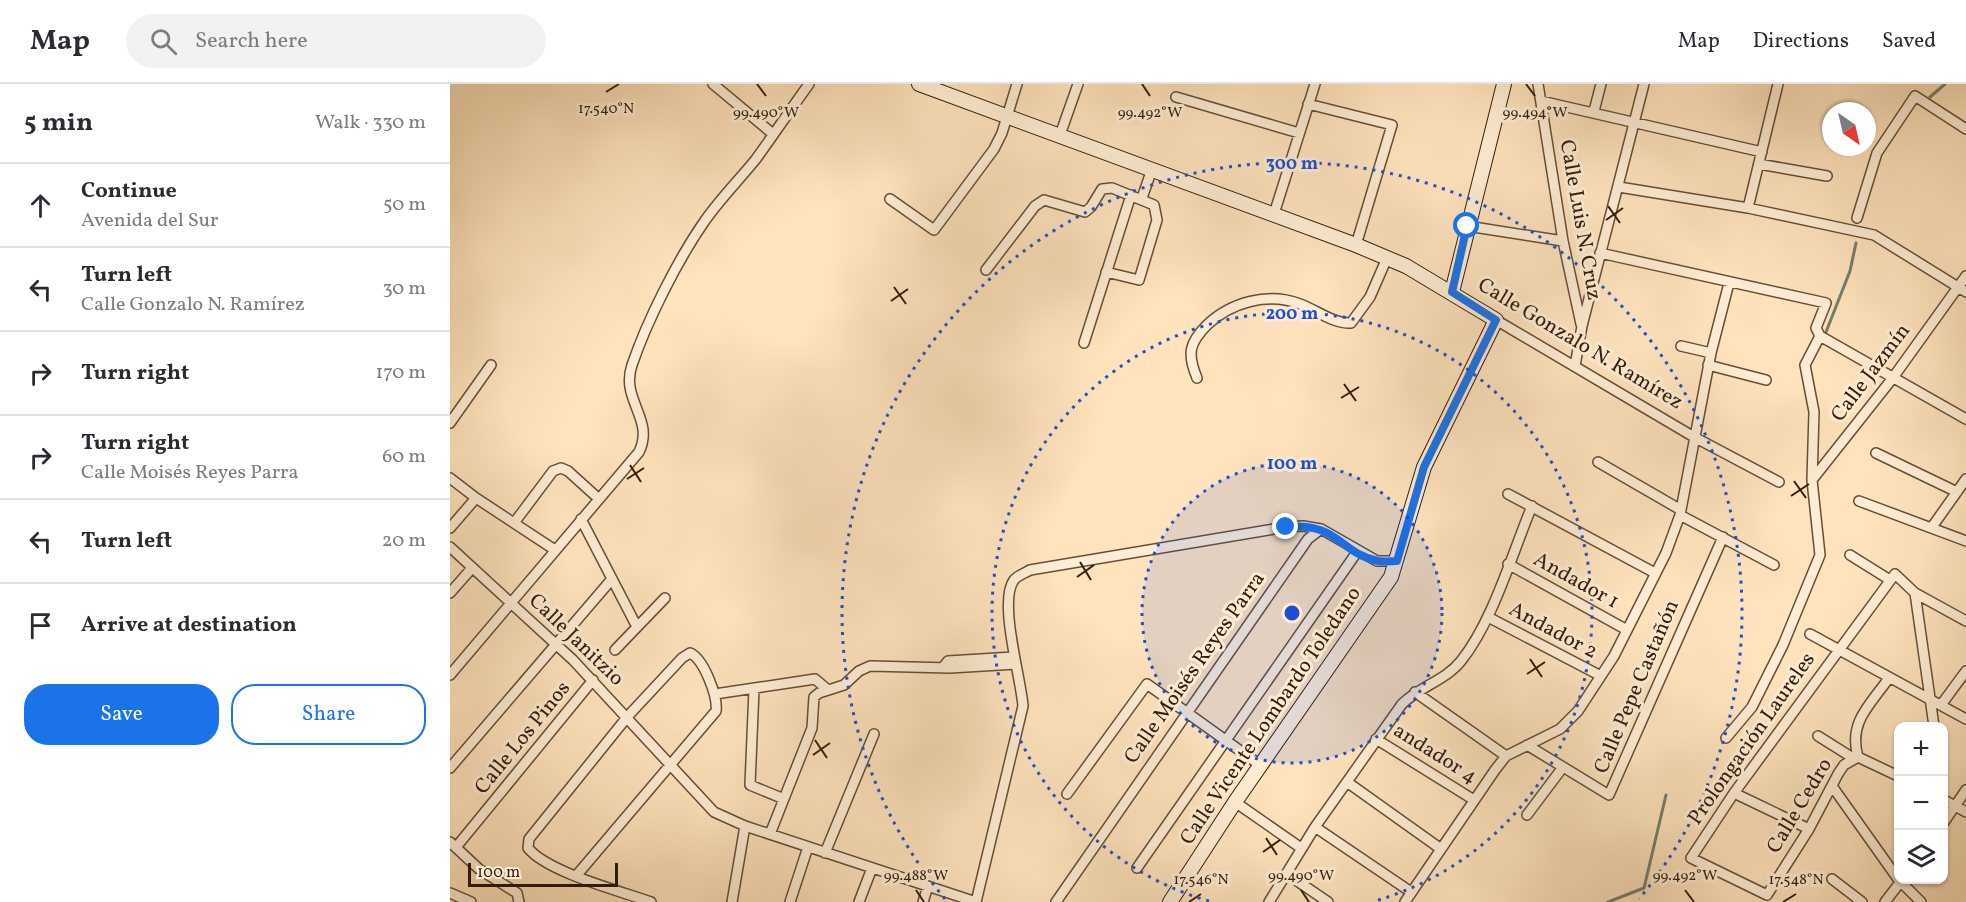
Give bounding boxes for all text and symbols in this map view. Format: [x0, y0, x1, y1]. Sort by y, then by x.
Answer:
search box [126, 14, 546, 68]
text: Map [30, 22, 90, 61]
icon: search [147, 25, 180, 58]
text: Search here [195, 26, 308, 57]
text: Map [1678, 27, 1720, 56]
text: Directions [1753, 27, 1849, 56]
text: Saved [1882, 27, 1936, 56]
text: 17.540°N [578, 99, 634, 120]
north arrow [1822, 102, 1876, 156]
text: 99.490°W [733, 103, 799, 124]
text: 99.492°W [1118, 103, 1182, 124]
text: 99.494°W [1502, 103, 1568, 124]
text: 5 min [24, 105, 93, 141]
text: Walk · 330 m [315, 109, 426, 137]
street label: Calle Luis N. Cruz [1552, 138, 1608, 302]
text: 300 m [1266, 152, 1318, 177]
text: Continue [81, 176, 177, 207]
icon: ahead [24, 189, 57, 222]
text: 50 m [383, 191, 426, 219]
text: Avenida del Sur [81, 207, 218, 235]
route start [1453, 212, 1479, 238]
text: Turn left [81, 260, 172, 291]
street label: Calle Gonzalo N. Ramírez [1472, 271, 1688, 417]
icon: left [24, 273, 57, 306]
text: 30 m [382, 275, 426, 303]
text: Calle Gonzalo N. Ramírez [81, 291, 305, 319]
text: 200 m [1266, 302, 1318, 327]
street label: Calle Jazmín [1824, 318, 1918, 428]
icon: right [24, 357, 57, 390]
text: Turn right [81, 358, 189, 389]
text: 170 m [376, 359, 426, 387]
text: Turn right [81, 428, 189, 459]
icon: right [24, 441, 57, 474]
text: 60 m [382, 443, 426, 471]
text: 100 m [1267, 452, 1317, 477]
text: Calle Moisés Reyes Parra [81, 459, 298, 487]
route end [1272, 513, 1298, 539]
icon: left [24, 525, 57, 558]
text: Turn left [81, 526, 172, 557]
text: 20 m [382, 527, 426, 555]
street label: Andador 1 [1528, 546, 1624, 616]
street label: Calle Moisés Reyes Parra [1118, 566, 1272, 770]
street label: Calle Vicente Lombardo Toledano [1173, 581, 1369, 851]
street label: Calle Janitzio [522, 587, 630, 693]
street label: Andador 2 [1503, 595, 1603, 667]
street label: Calle Pepe Castañón [1587, 596, 1687, 778]
centre of rings [1282, 603, 1302, 623]
icon: arrive [24, 609, 57, 642]
text: Arrive at destination [81, 610, 297, 641]
street label: Prolongación Laureles [1681, 647, 1823, 831]
street label: Calle Los Pinos [468, 675, 578, 801]
button: Save [24, 684, 219, 745]
button: Share [231, 684, 426, 745]
street label: andador 4 [1388, 717, 1482, 791]
map controls [1894, 722, 1948, 884]
button: + [1894, 722, 1948, 776]
street label: Calle Cedro [1760, 753, 1840, 859]
button: − [1894, 776, 1948, 830]
button: layers [1894, 830, 1948, 884]
scale bar [468, 860, 618, 888]
text: 100 m [477, 862, 520, 884]
text: 99.488°W [884, 866, 948, 887]
text: 99.490°W [1268, 866, 1334, 887]
text: 99.492°W [1653, 866, 1717, 887]
text: 17.546°N [1173, 870, 1229, 891]
text: 17.548°N [1768, 870, 1824, 891]

